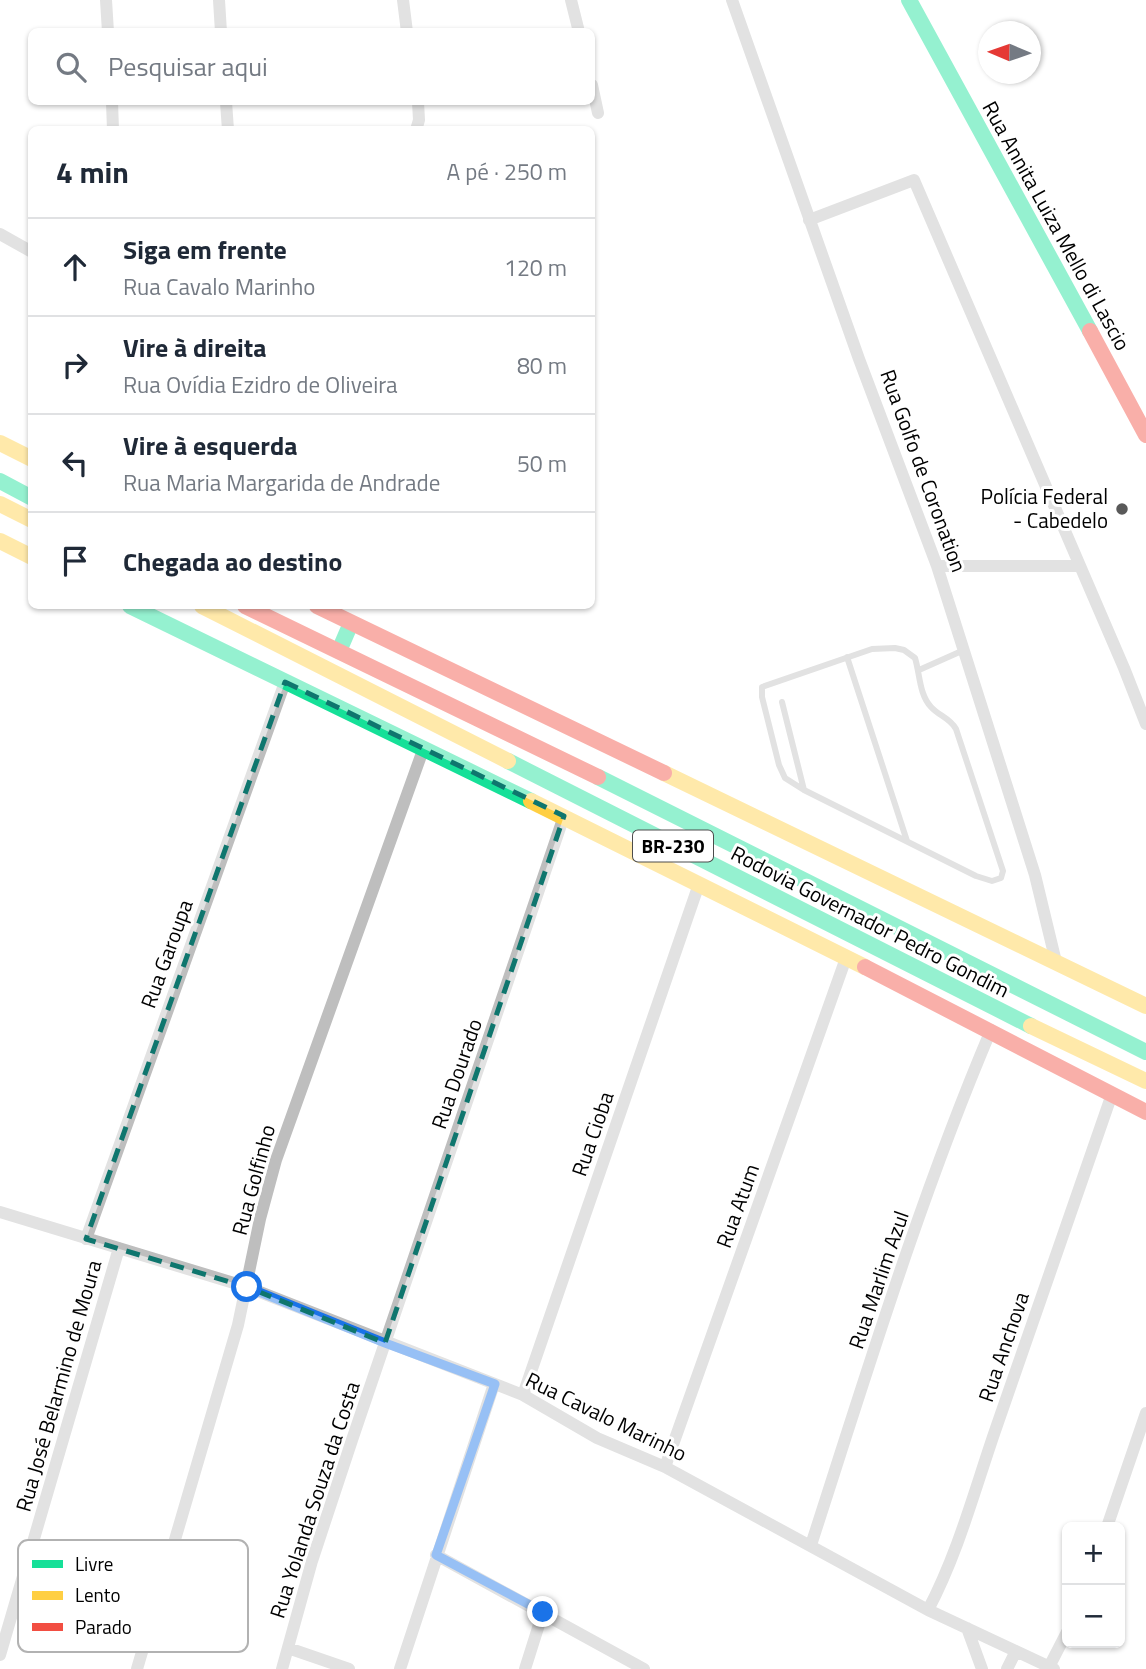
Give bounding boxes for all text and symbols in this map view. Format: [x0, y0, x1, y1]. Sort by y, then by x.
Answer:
north arrow [978, 21, 1041, 84]
search box [28, 28, 595, 105]
text: Pesquisar aqui [108, 47, 268, 86]
icon: search [52, 48, 90, 86]
street label: Rua Annita Luiza Mello di Lascio [975, 95, 1139, 356]
text: 4 min [56, 149, 129, 195]
text: A pé · 250 m [446, 154, 567, 189]
text: Siga em frente [123, 230, 287, 269]
icon: ahead [56, 248, 94, 286]
text: 120 m [504, 250, 567, 285]
text: Rua Cavalo Marinho [123, 269, 315, 304]
text: Vire à direita [123, 328, 266, 367]
icon: right [56, 346, 94, 384]
text: 80 m [517, 348, 567, 383]
street label: Rua Golfo de Coronation [872, 365, 975, 576]
text: Rua Ovídia Ezidro de Oliveira [123, 367, 398, 402]
text: Vire à esquerda [123, 426, 298, 465]
icon: left [56, 444, 94, 482]
text: 50 m [517, 446, 567, 481]
text: Rua Maria Margarida de Andrade [123, 465, 440, 500]
place label: Polícia Federal - Cabedelo [981, 480, 1108, 536]
marker: Polícia Federal - Cabedelo [1114, 501, 1130, 517]
icon: arrive [56, 542, 94, 580]
text: Chegada ao destino [123, 542, 342, 581]
road number: BR-230 [633, 831, 713, 862]
street label: Rodovia Governador Pedro Gondim [726, 837, 1015, 1005]
street label: Rua Garoupa [132, 894, 201, 1012]
street label: Rua Dourado [422, 1014, 490, 1133]
street label: Rua Cioba [563, 1086, 622, 1180]
street label: Rua Golfinho [223, 1121, 283, 1239]
street label: Rua Atum [707, 1159, 767, 1252]
street label: Rua Marlim Azul [839, 1206, 917, 1353]
street label: Rua José Belarmino de Moura [7, 1256, 109, 1515]
route start [231, 1271, 262, 1302]
street label: Rua Anchova [969, 1287, 1037, 1406]
street label: Rua Cavalo Marinho [520, 1363, 692, 1469]
street label: Rua Yolanda Souza da Costa [261, 1377, 368, 1622]
map controls [1062, 1522, 1125, 1648]
button: + [1062, 1522, 1125, 1585]
legend [18, 1540, 248, 1652]
text: Livre [75, 1549, 113, 1578]
text: Lento [75, 1580, 120, 1609]
button: − [1062, 1585, 1125, 1648]
route end [527, 1596, 558, 1627]
text: Parado [75, 1612, 132, 1641]

